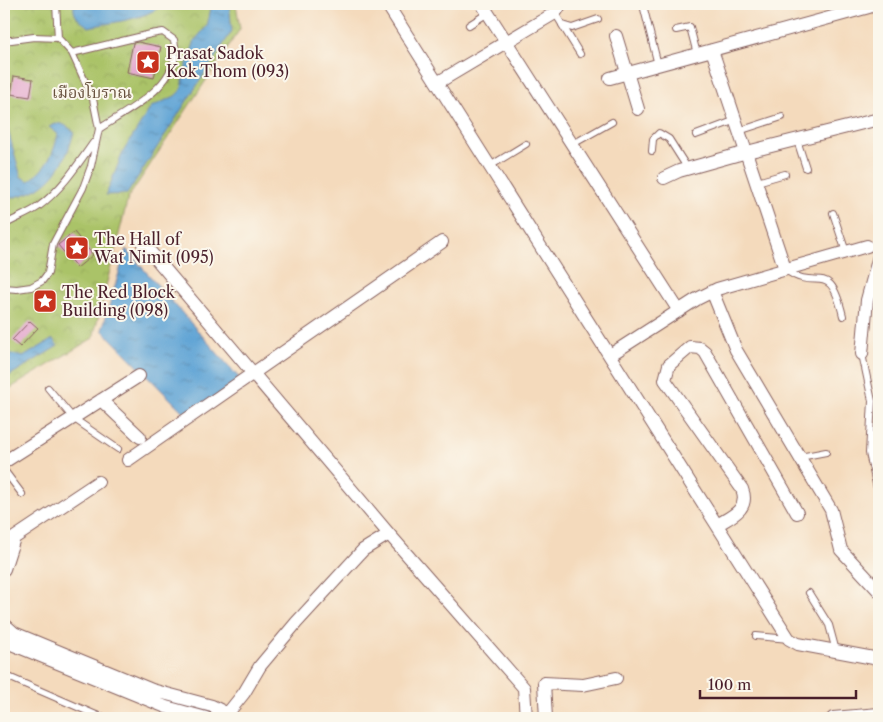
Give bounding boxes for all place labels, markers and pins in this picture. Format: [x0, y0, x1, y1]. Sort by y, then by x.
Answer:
place label: Prasat Sadok Kok Thom (093) [166, 43, 289, 81]
place icon: Prasat Sadok Kok Thom (093) [135, 49, 161, 75]
place label: The Hall of Wat Nimit (095) [93, 229, 214, 267]
place icon: The Hall of Wat Nimit (095) [64, 235, 90, 261]
place label: The Red Block Building (098) [62, 282, 176, 320]
place icon: The Red Block Building (098) [32, 288, 58, 314]

